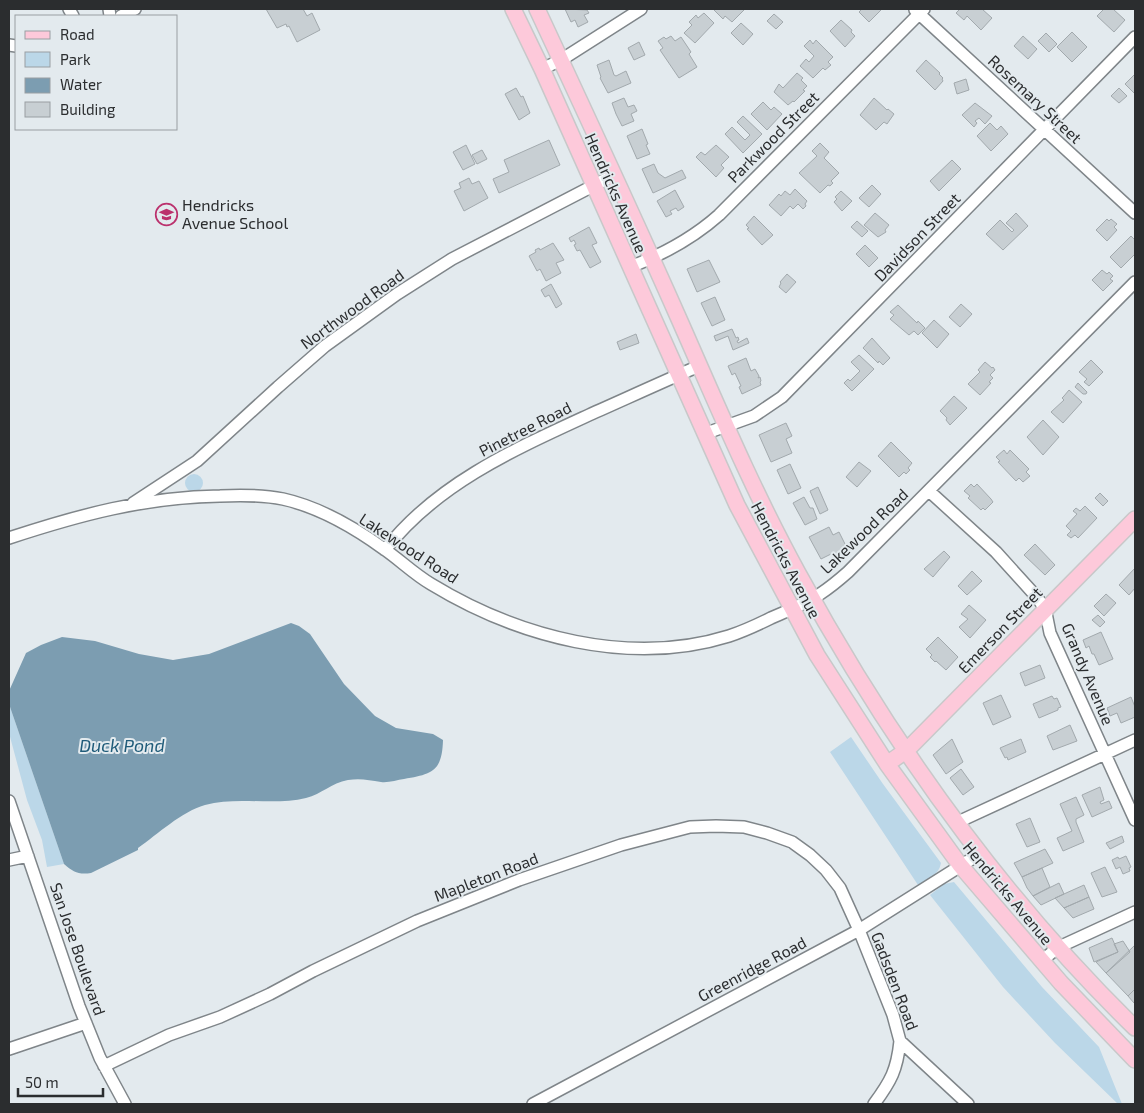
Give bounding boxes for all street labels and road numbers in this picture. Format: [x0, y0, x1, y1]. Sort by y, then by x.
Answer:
street label: Rosemary Street [985, 50, 1086, 147]
street label: Parkwood Street [723, 87, 822, 186]
street label: Hendricks Avenue [582, 130, 651, 256]
street label: Davidson Street [870, 188, 964, 285]
street label: Northwood Road [296, 265, 407, 352]
street label: Pinetree Road [475, 397, 574, 460]
street label: Lakewood Road [816, 484, 911, 577]
street label: Hendricks Avenue [748, 498, 825, 621]
street label: Lakewood Road [356, 508, 462, 587]
street label: Emerson Street [954, 583, 1046, 677]
street label: Grandy Avenue [1058, 620, 1118, 728]
street label: Hendricks Avenue [960, 837, 1057, 948]
street label: Mapleton Road [431, 848, 541, 905]
street label: San Jose Boulevard [47, 880, 110, 1018]
street label: Gadsden Road [868, 929, 923, 1033]
street label: Greenridge Road [694, 932, 809, 1005]

